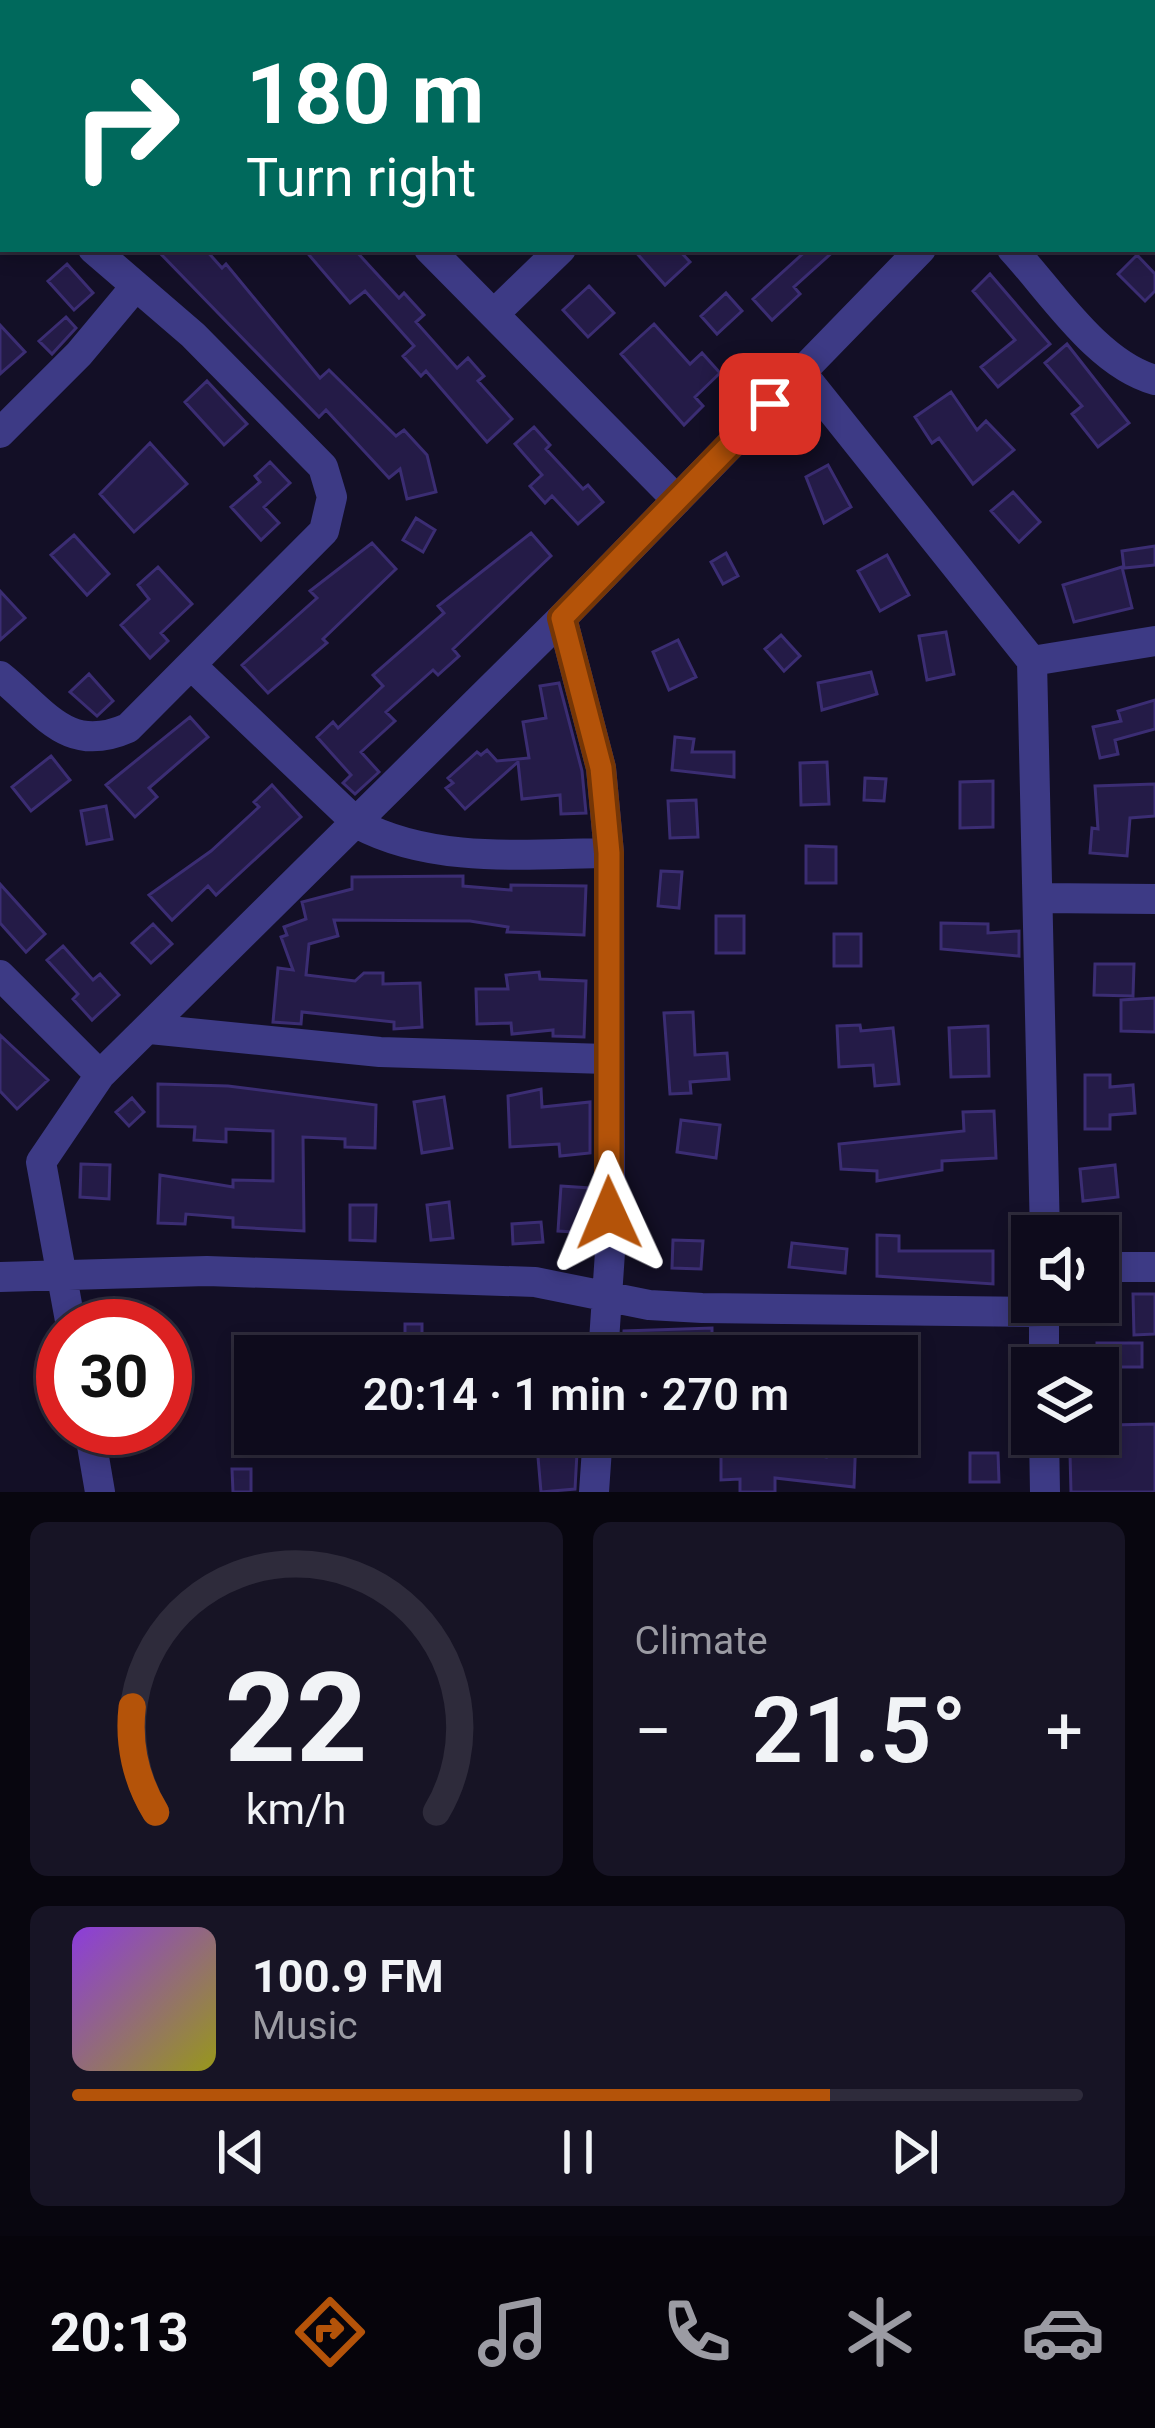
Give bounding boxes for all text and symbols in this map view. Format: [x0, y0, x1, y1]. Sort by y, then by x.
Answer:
text: 180 m [246, 45, 484, 144]
icon: right [48, 48, 204, 204]
text: Turn right [246, 146, 476, 209]
pin [719, 353, 821, 455]
icon: arrive [737, 371, 803, 437]
position arrow [546, 1150, 672, 1276]
map controls [1011, 1215, 1119, 1455]
button: sound [1011, 1215, 1119, 1323]
speed limit sign: 30 [36, 1299, 192, 1455]
button: layers [1011, 1347, 1119, 1455]
text: 20:14 · 1 min · 270 m [363, 1368, 789, 1421]
text: Climate [635, 1618, 768, 1664]
text: 22 [225, 1645, 368, 1791]
text: 21.5° [752, 1679, 966, 1784]
text: − [635, 1693, 672, 1770]
text: + [1046, 1693, 1083, 1770]
text: km/h [246, 1784, 347, 1834]
text: 100.9 FM [252, 1950, 444, 2003]
text: Music [252, 2003, 358, 2049]
icon: previous [208, 2119, 274, 2185]
icon: pause [545, 2119, 611, 2185]
icon: next [882, 2119, 948, 2185]
icon: directions [288, 2290, 372, 2374]
icon: music [471, 2290, 555, 2374]
icon: phone [655, 2290, 739, 2374]
icon: climate [838, 2290, 922, 2374]
icon: car [1021, 2290, 1105, 2374]
text: 20:13 [50, 2301, 189, 2364]

